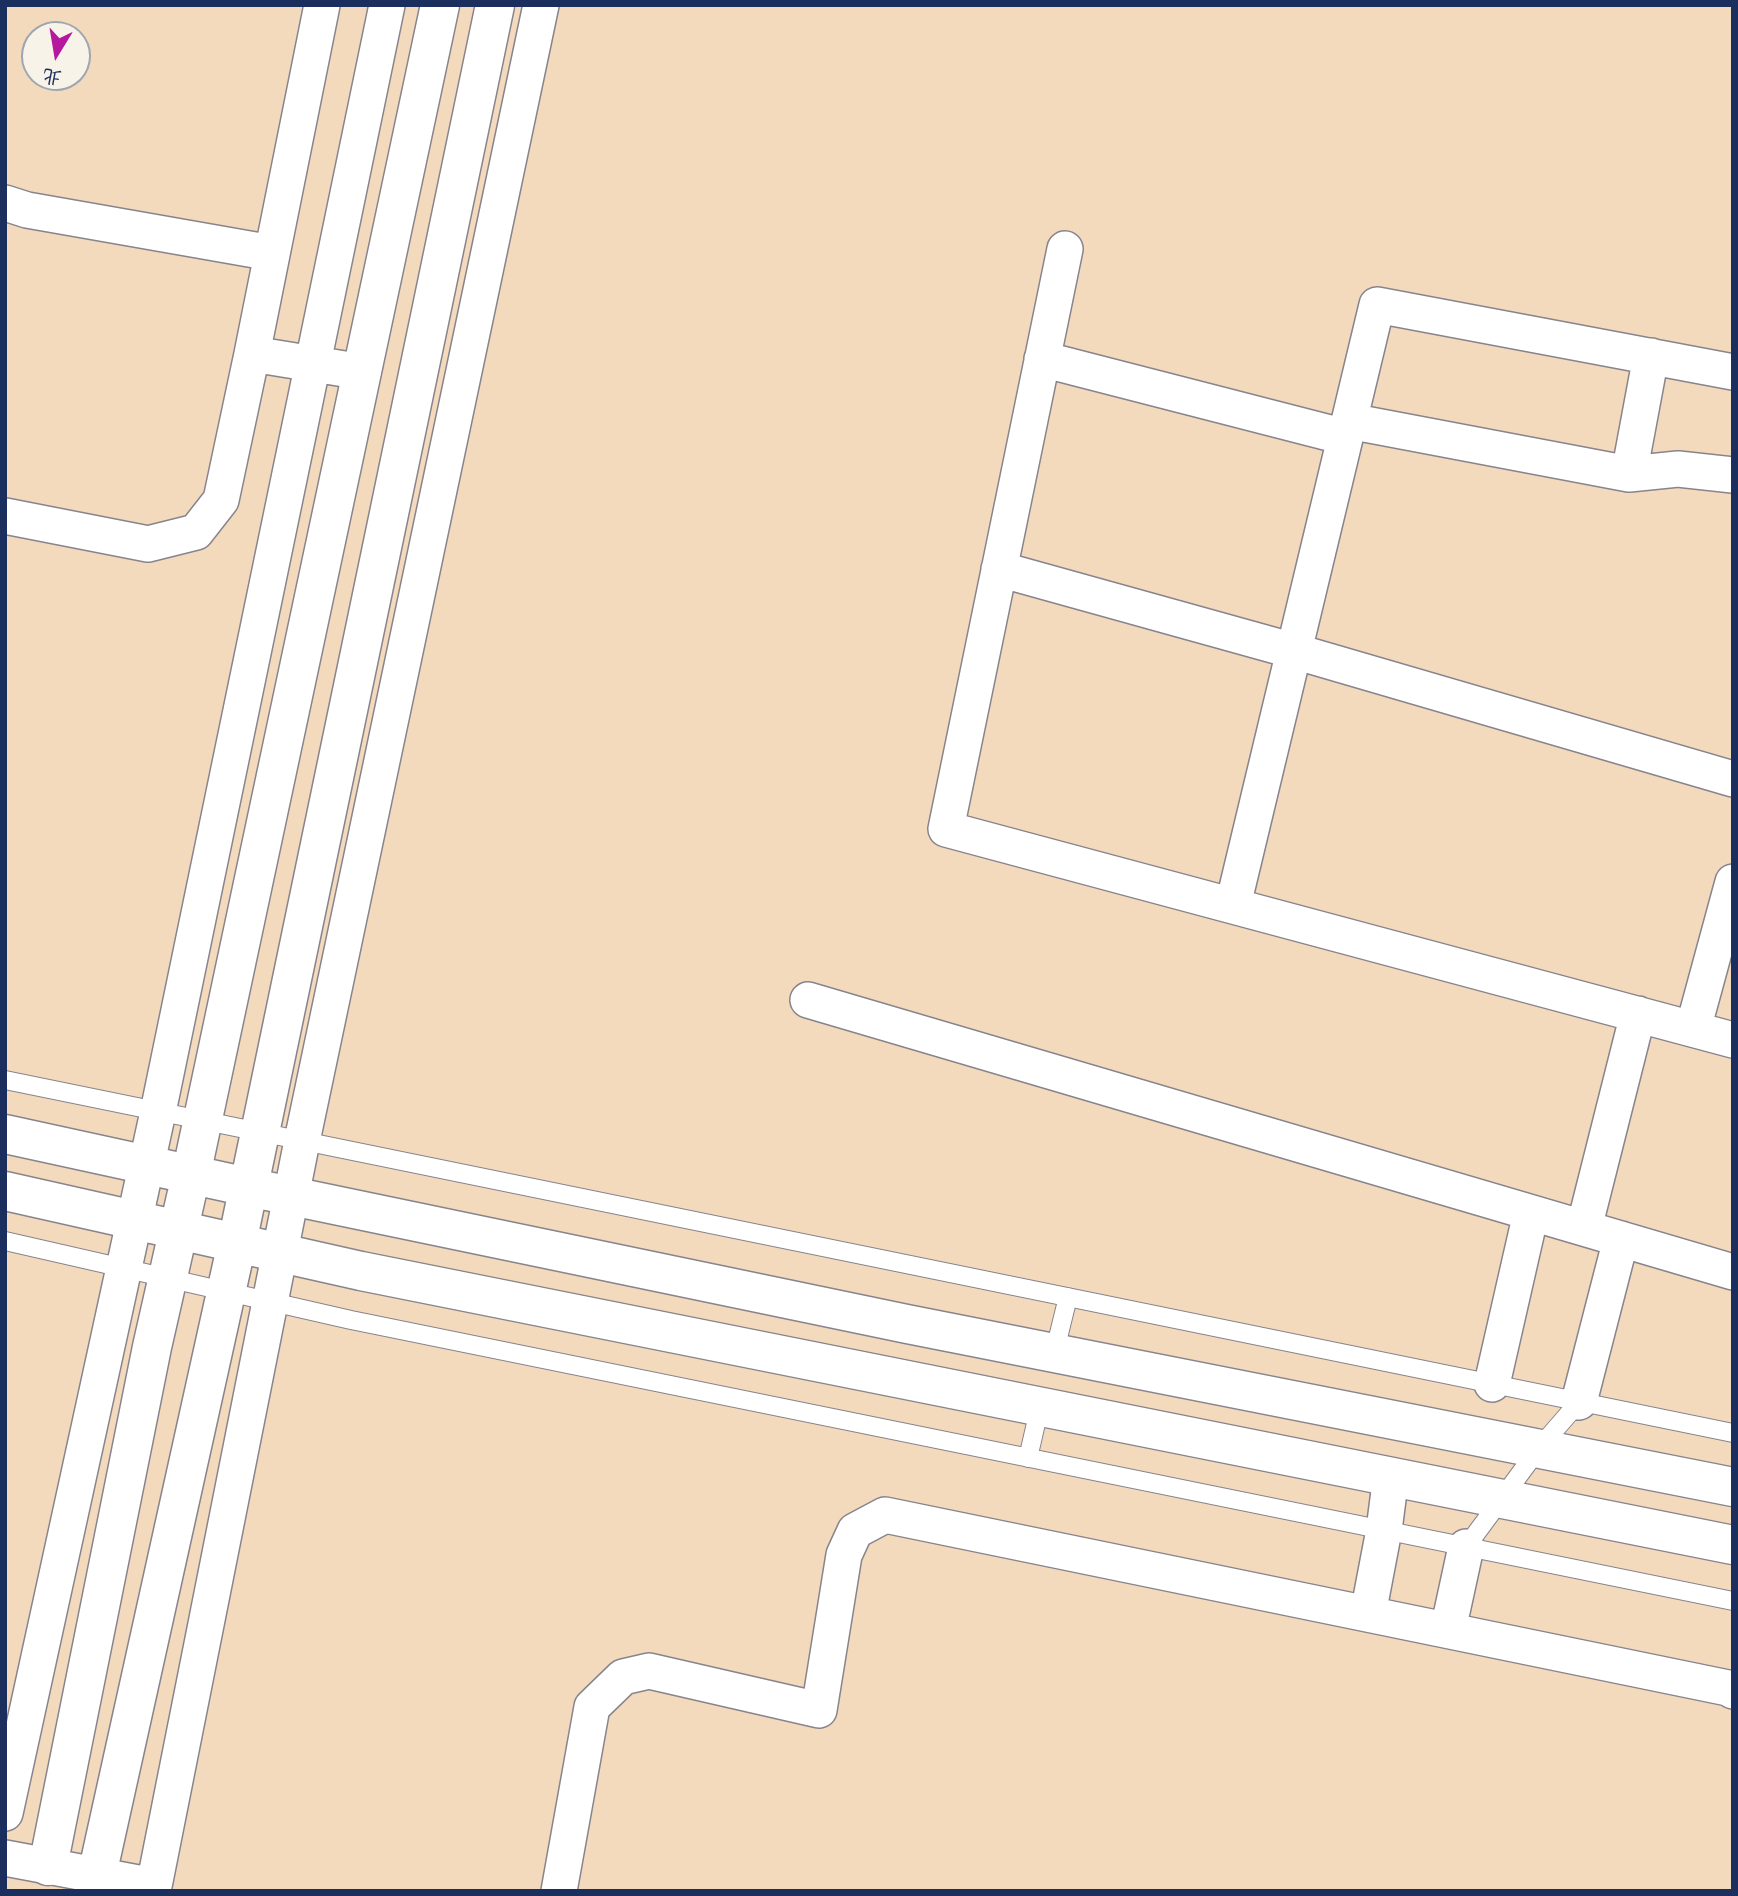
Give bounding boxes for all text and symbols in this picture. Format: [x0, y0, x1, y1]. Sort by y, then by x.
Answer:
north arrow [21, 21, 91, 91]
text: 北 [40, 60, 64, 90]

